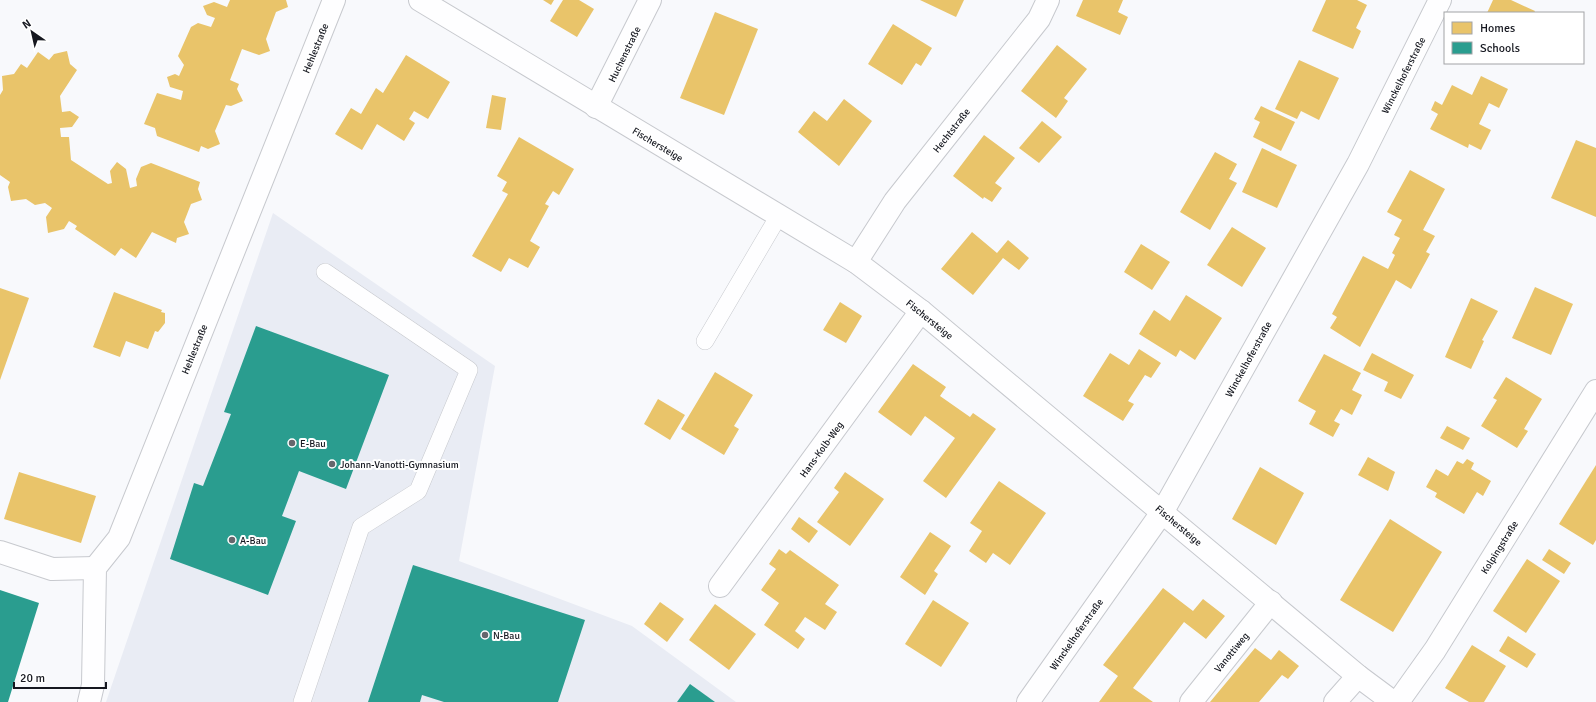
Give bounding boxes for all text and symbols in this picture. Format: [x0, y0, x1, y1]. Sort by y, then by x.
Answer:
north arrow [12, 12, 52, 52]
legend [1444, 12, 1584, 64]
text: N [20, 17, 33, 32]
text: Homes [1480, 21, 1515, 36]
street label: Hehlestraße [300, 22, 331, 75]
street label: Huchenstraße [606, 25, 644, 84]
street label: Winckelhoferstraße [1379, 35, 1428, 116]
text: Schools [1480, 41, 1520, 56]
street label: Hechtstraße [931, 106, 973, 155]
street label: Fischersteige [630, 125, 685, 165]
street label: Fischersteige [903, 297, 955, 342]
street label: Winckelhoferstraße [1223, 320, 1275, 399]
street label: Hehlestraße [179, 323, 210, 376]
street label: Hans-Kolb-Weg [797, 419, 846, 480]
marker: E-Bau [287, 438, 297, 448]
place label: E-Bau [300, 438, 326, 450]
marker: Johann-Vanotti-Gymnasium [327, 459, 337, 469]
place label: Johann-Vanotti-Gymnasium [340, 459, 459, 471]
street label: Fischersteige [1153, 503, 1204, 549]
street label: Kolpingstraße [1479, 519, 1521, 576]
marker: A-Bau [227, 535, 237, 545]
place label: A-Bau [240, 535, 266, 547]
street label: Winckelhoferstraße [1048, 597, 1106, 673]
marker: N-Bau [480, 630, 490, 640]
place label: N-Bau [493, 630, 520, 642]
street label: Vanottiweg [1212, 630, 1252, 675]
scale bar [14, 664, 106, 690]
text: 20 m [20, 671, 45, 686]

